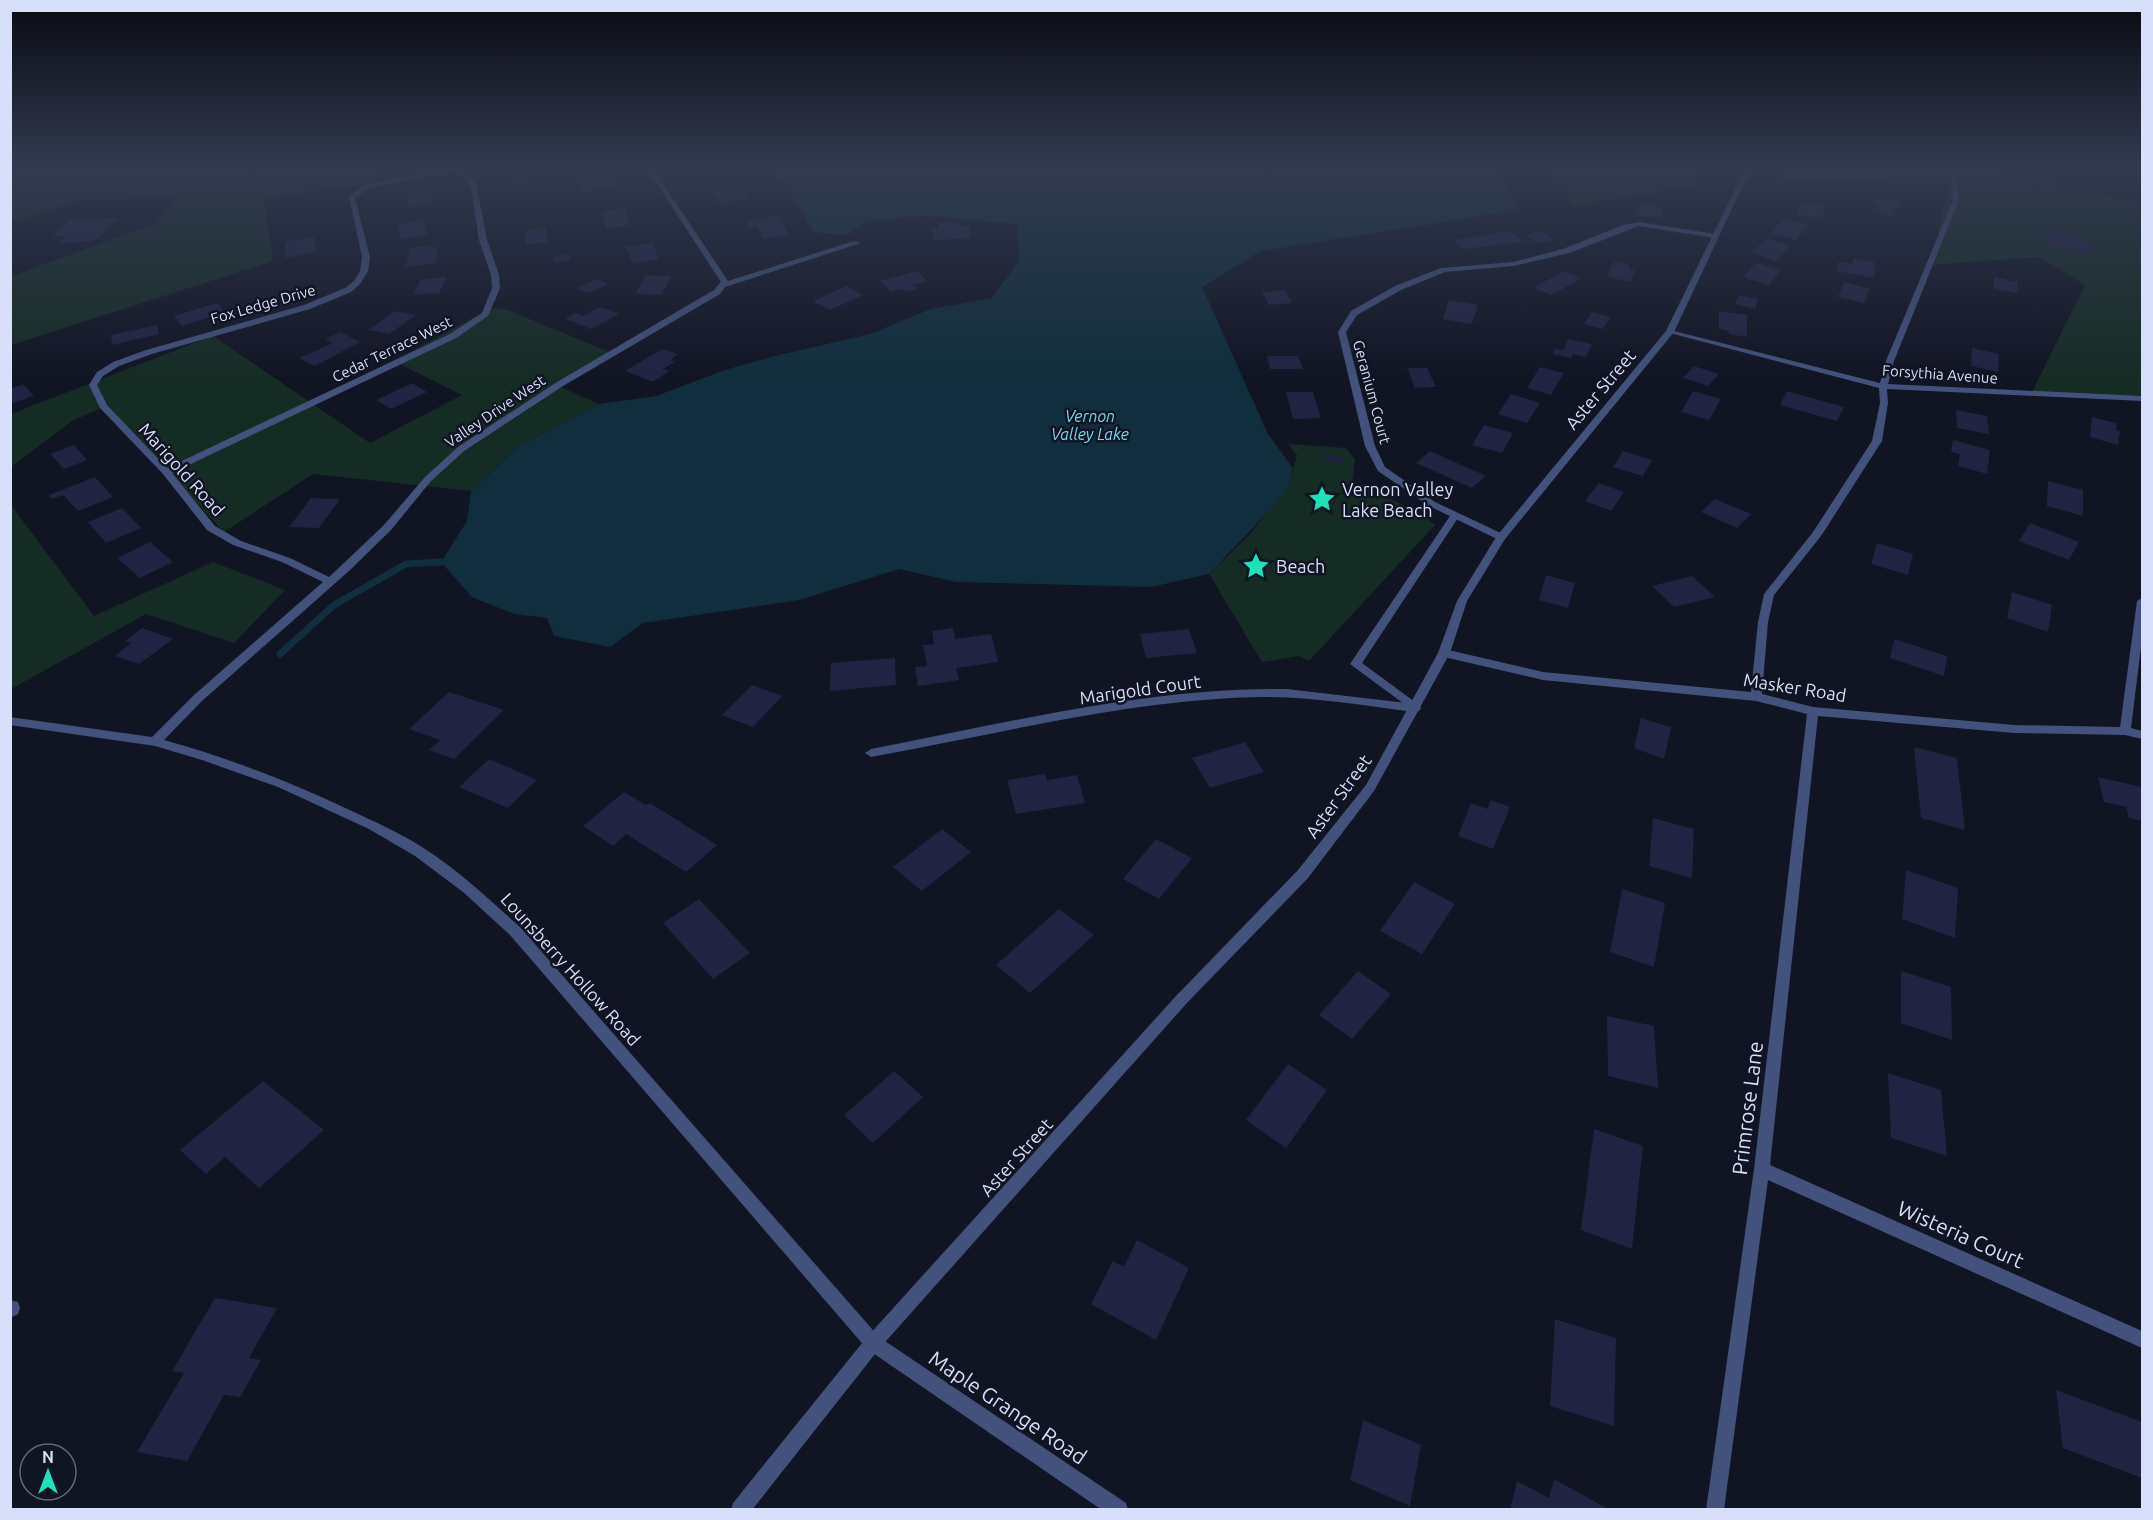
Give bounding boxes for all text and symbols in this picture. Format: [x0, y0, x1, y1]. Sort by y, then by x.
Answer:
street label: Fox Ledge Drive [209, 281, 317, 327]
street label: Cedar Terrace West [329, 313, 455, 385]
street label: Geranium Court [1350, 338, 1394, 446]
street label: Aster Street [1561, 345, 1639, 433]
street label: Forsythia Avenue [1882, 361, 1998, 387]
street label: Valley Drive West [442, 371, 548, 451]
water label: Vernon Valley Lake [1051, 407, 1129, 443]
street label: Marigold Road [135, 419, 229, 519]
place label: Vernon Valley Lake Beach [1342, 479, 1453, 520]
place icon: Vernon Valley Lake Beach [1307, 484, 1337, 514]
place icon: Beach [1241, 551, 1271, 581]
place label: Beach [1276, 556, 1325, 576]
street label: Masker Road [1742, 669, 1848, 705]
street label: Marigold Court [1078, 671, 1202, 707]
street label: Aster Street [1301, 751, 1375, 841]
street label: Lounsberry Hollow Road [497, 889, 645, 1049]
street label: Primrose Lane [1727, 1040, 1767, 1176]
street label: Aster Street [976, 1114, 1056, 1200]
street label: Wisteria Court [1894, 1195, 2028, 1273]
street label: Maple Grange Road [925, 1345, 1091, 1469]
north arrow [18, 1442, 78, 1502]
text: N [42, 1448, 54, 1466]

